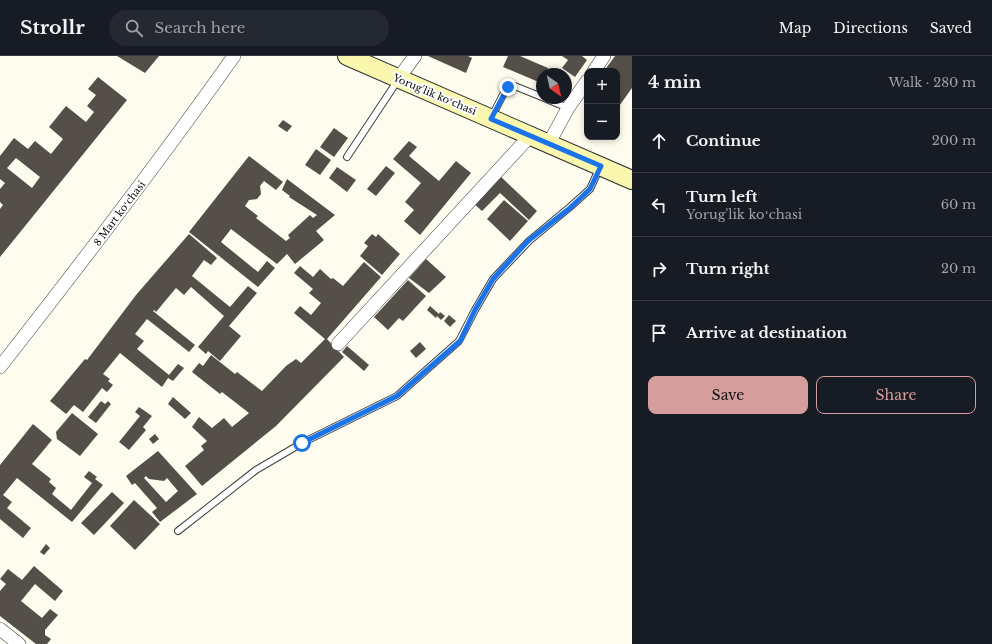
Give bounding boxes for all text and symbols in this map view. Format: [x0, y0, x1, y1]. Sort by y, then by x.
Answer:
search box [109, 10, 389, 46]
text: Strollr [20, 16, 85, 39]
icon: search [123, 17, 145, 39]
text: Search here [155, 18, 245, 37]
text: Map [779, 19, 811, 37]
text: Directions [833, 19, 908, 37]
text: Saved [930, 19, 972, 37]
north arrow [536, 68, 572, 104]
map controls [584, 68, 620, 140]
button: + [584, 68, 620, 104]
street label: Yorug'lik koʻchasi [390, 71, 479, 118]
text: 4 min [648, 72, 701, 93]
text: Walk · 280 m [889, 74, 976, 91]
route end [499, 78, 517, 96]
button: − [584, 104, 620, 140]
icon: ahead [648, 130, 670, 152]
text: Continue [686, 131, 761, 150]
text: 200 m [932, 132, 976, 149]
street label: 8 Mart koʻchasi [91, 178, 148, 248]
text: Turn left [686, 187, 757, 206]
icon: left [648, 194, 670, 216]
text: 60 m [941, 196, 976, 213]
text: Yorug'lik koʻchasi [686, 206, 802, 223]
icon: right [648, 258, 670, 280]
text: Turn right [686, 259, 769, 278]
text: 20 m [941, 260, 976, 277]
icon: arrive [648, 322, 670, 344]
text: Arrive at destination [686, 323, 847, 342]
button: Save [648, 376, 808, 414]
button: Share [816, 376, 976, 414]
route start [293, 434, 311, 452]

